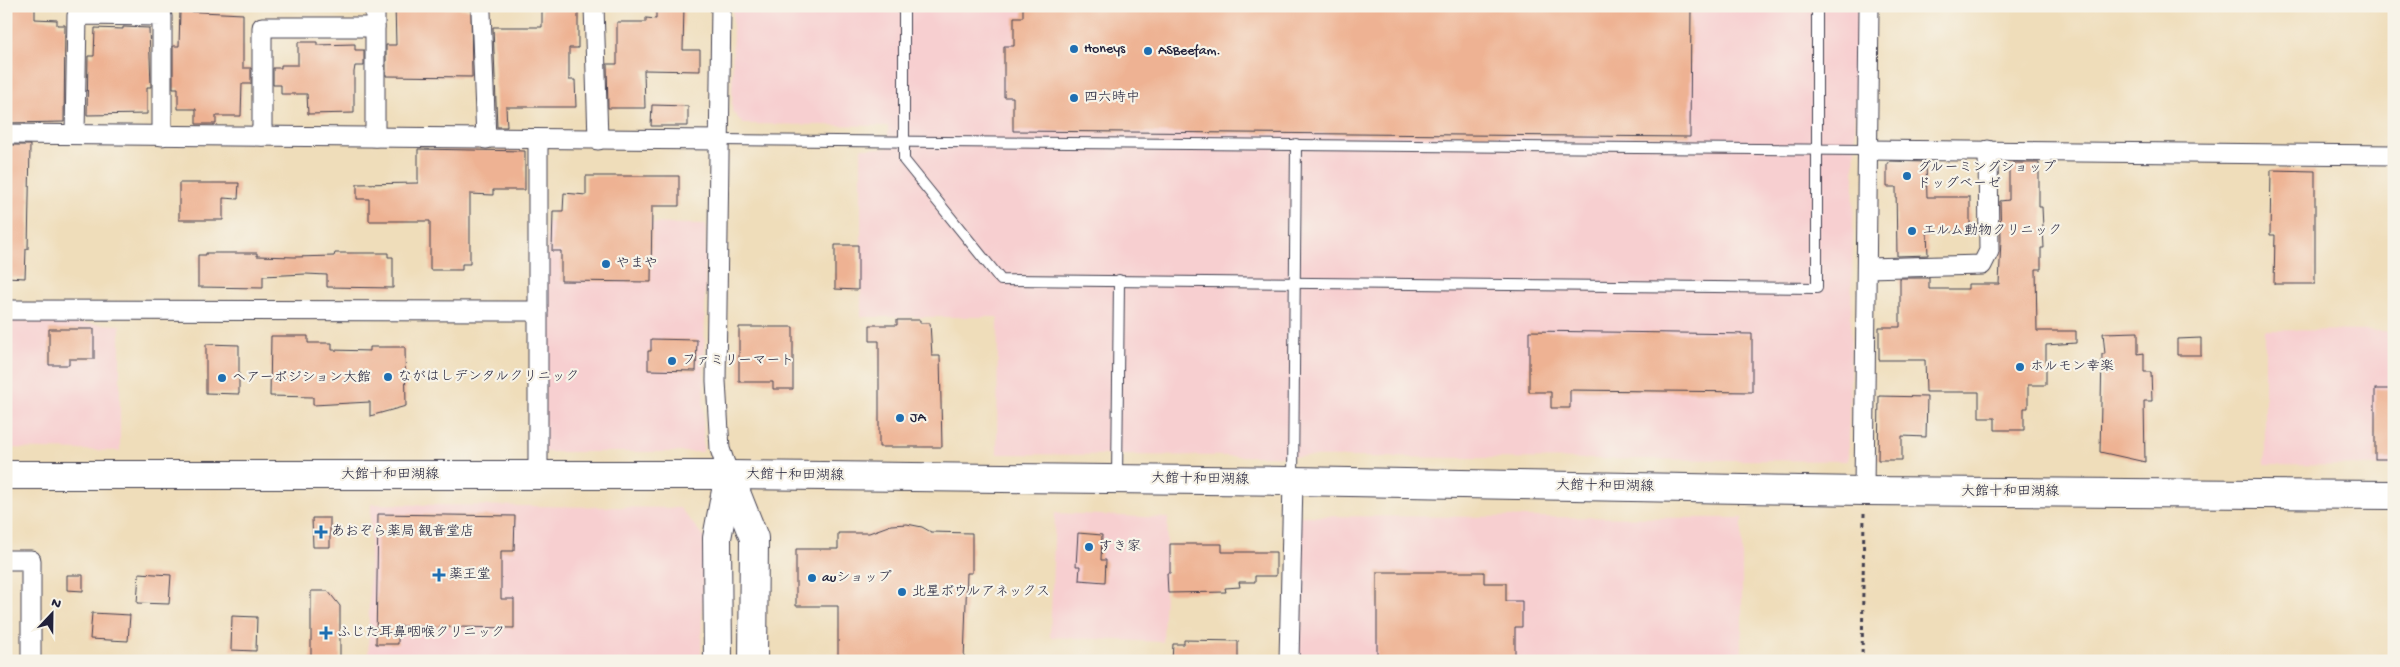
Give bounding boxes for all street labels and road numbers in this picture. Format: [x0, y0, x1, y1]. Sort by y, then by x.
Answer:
street label: 大館十和田湖線 [341, 467, 439, 484]
street label: 大館十和田湖線 [746, 467, 844, 485]
street label: 大館十和田湖線 [1151, 471, 1249, 489]
street label: 大館十和田湖線 [1556, 478, 1654, 496]
street label: 大館十和田湖線 [1961, 484, 2059, 501]

